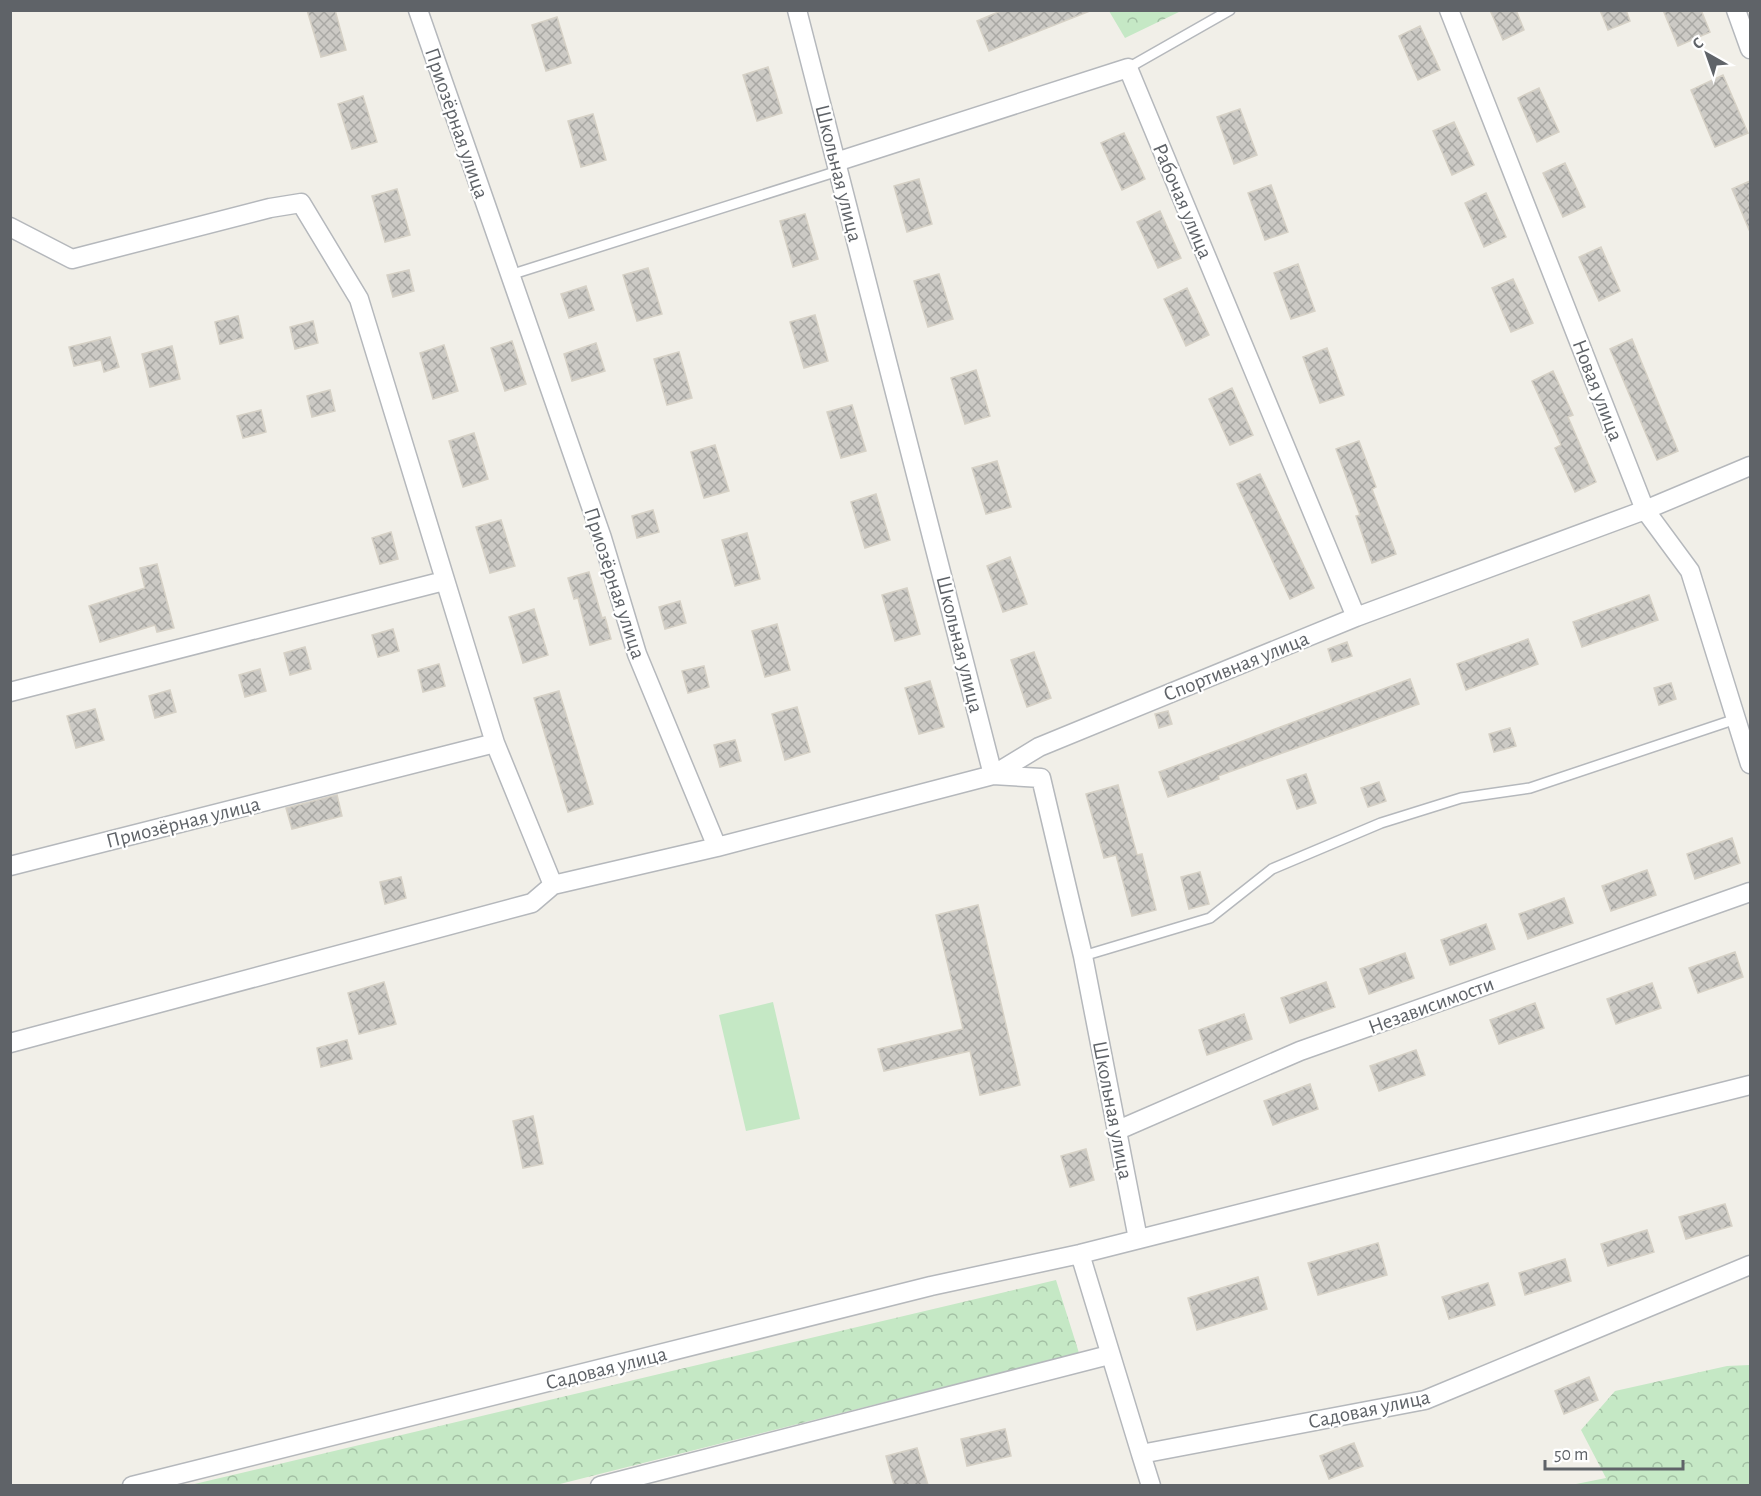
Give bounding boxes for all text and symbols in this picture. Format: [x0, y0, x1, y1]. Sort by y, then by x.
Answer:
north arrow [1677, 24, 1737, 84]
text: С [1689, 34, 1707, 52]
street label: Приозёрная улица [421, 45, 492, 202]
street label: Школьная улица [811, 102, 866, 244]
street label: Рабочая улица [1149, 140, 1216, 262]
street label: Новая улица [1569, 337, 1627, 444]
street label: Приозёрная улица [580, 505, 649, 662]
street label: Школьная улица [932, 573, 987, 715]
street label: Спортивная улица [1160, 628, 1312, 705]
street label: Приозёрная улица [104, 793, 263, 852]
street label: Независимости [1366, 973, 1497, 1038]
street label: Школьная улица [1089, 1039, 1136, 1182]
street label: Садовая улица [543, 1343, 669, 1394]
street label: Садовая улица [1306, 1386, 1432, 1433]
scale bar [1545, 1433, 1683, 1471]
text: 50 m [1554, 1446, 1588, 1464]

